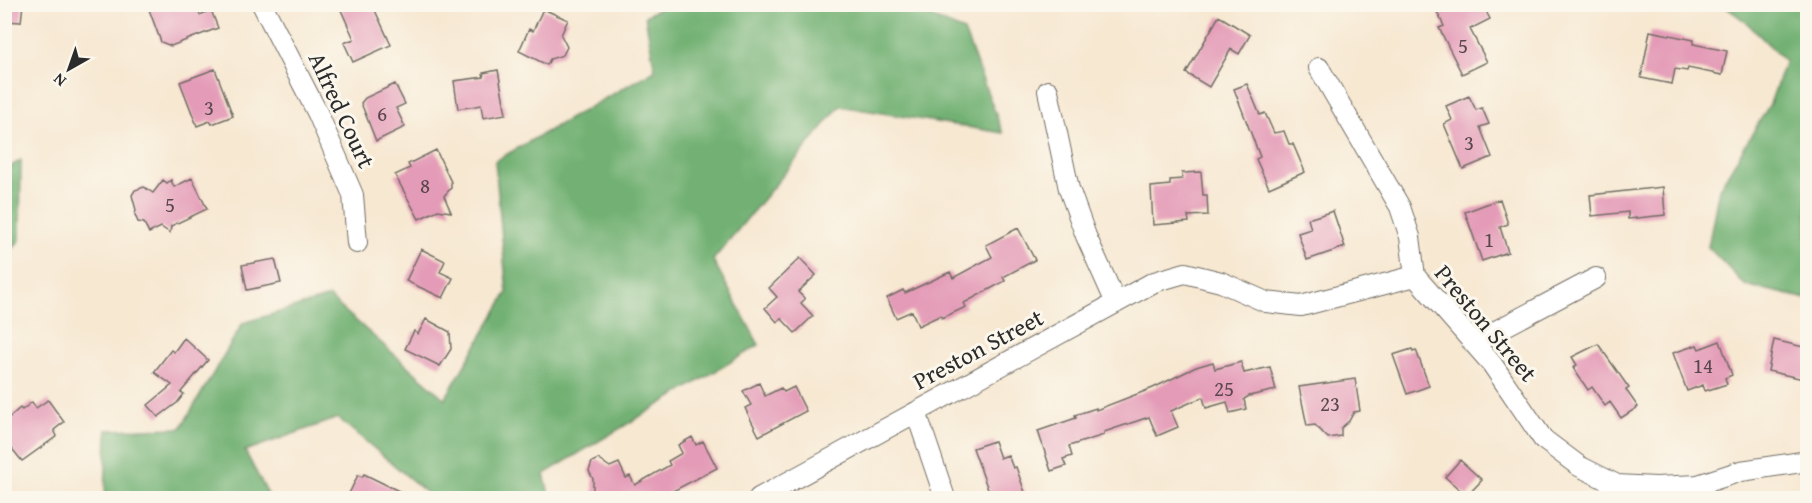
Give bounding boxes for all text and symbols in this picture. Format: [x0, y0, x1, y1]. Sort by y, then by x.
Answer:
house number: 5 [1458, 30, 1468, 61]
north arrow [39, 39, 99, 99]
street label: Alfred Court [300, 46, 384, 174]
text: N [47, 68, 71, 93]
house number: 3 [204, 92, 214, 123]
house number: 6 [377, 98, 387, 129]
house number: 3 [1464, 127, 1474, 158]
house number: 8 [420, 170, 430, 201]
house number: 5 [165, 189, 175, 220]
house number: 1 [1484, 224, 1494, 255]
street label: Preston Street [1426, 257, 1546, 390]
street label: Preston Street [906, 300, 1050, 398]
house number: 14 [1693, 350, 1713, 381]
house number: 25 [1214, 373, 1234, 404]
house number: 23 [1320, 388, 1340, 419]

